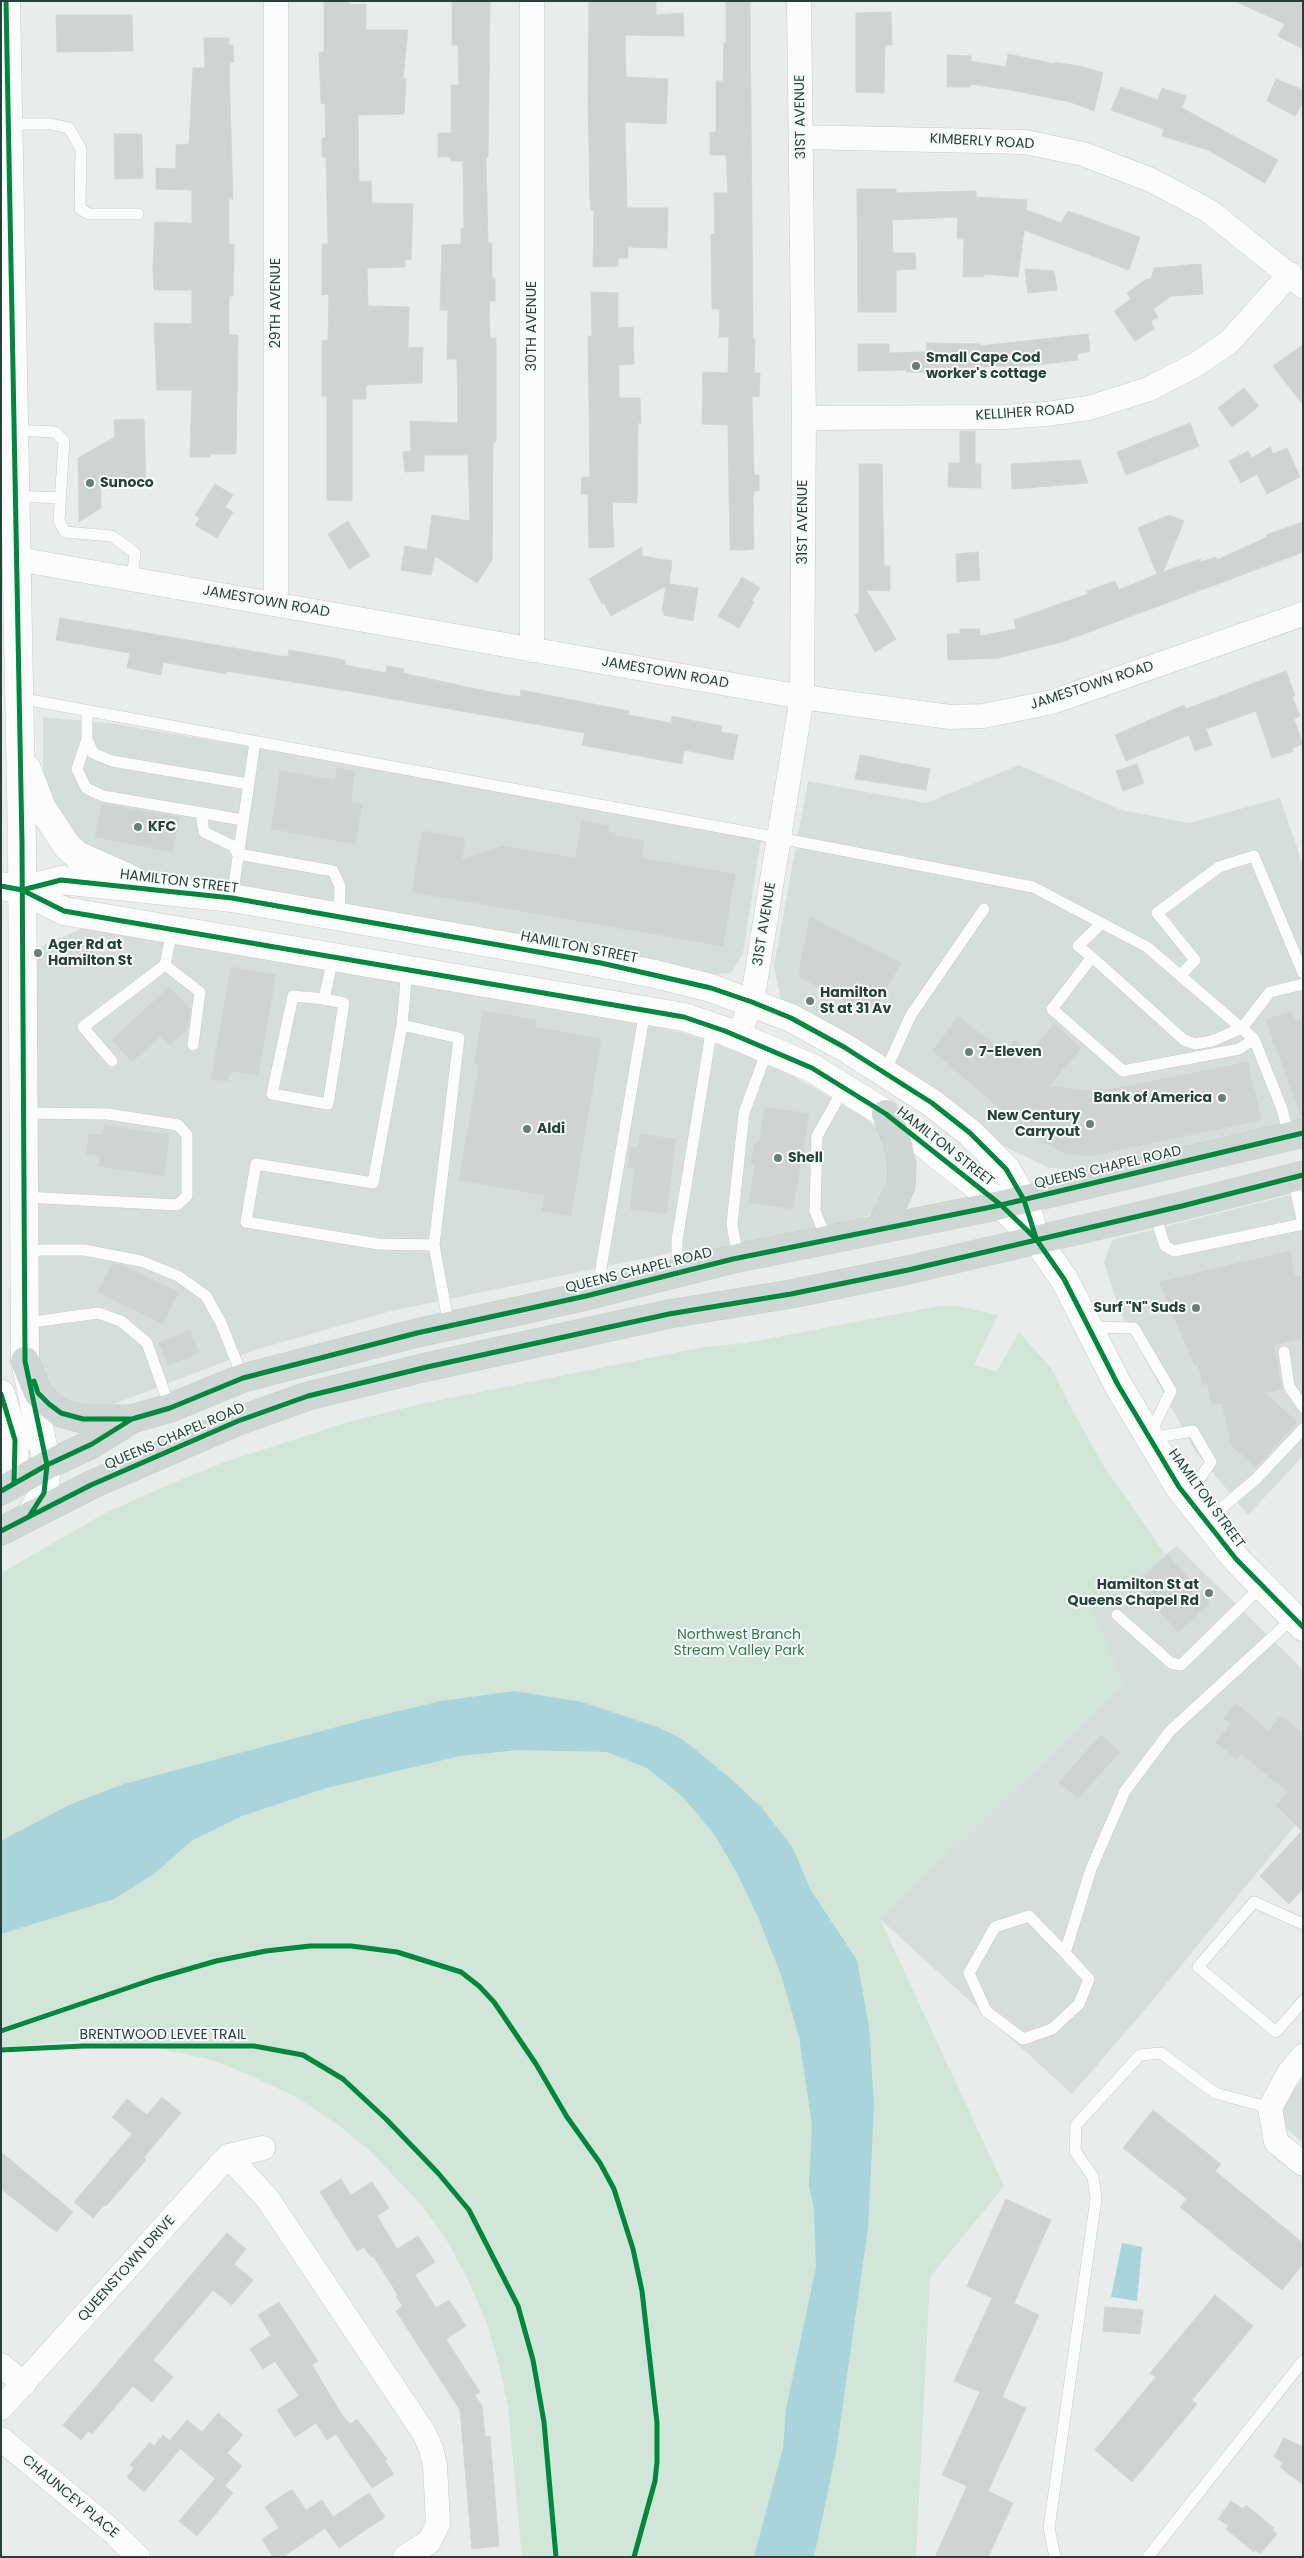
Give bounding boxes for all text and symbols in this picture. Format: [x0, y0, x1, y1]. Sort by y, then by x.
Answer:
street label: 31ST AVENUE [792, 74, 810, 160]
street label: KIMBERLY ROAD [929, 131, 1035, 153]
street label: 29TH AVENUE [268, 258, 284, 348]
street label: 30TH AVENUE [524, 281, 540, 371]
place label: Small Cape Cod worker's cottage [926, 350, 1047, 382]
marker: Small Cape Cod worker's cottage [910, 360, 922, 372]
street label: KELLIHER ROAD [975, 401, 1075, 425]
place label: Sunoco [100, 475, 154, 491]
marker: Sunoco [84, 477, 96, 489]
street label: 31ST AVENUE [795, 480, 811, 564]
street label: JAMESTOWN ROAD [201, 583, 331, 621]
street label: JAMESTOWN ROAD [600, 654, 730, 692]
street label: JAMESTOWN ROAD [1028, 658, 1156, 714]
place label: KFC [148, 819, 176, 835]
marker: KFC [132, 821, 144, 833]
street label: HAMILTON STREET [119, 866, 239, 898]
street label: 31ST AVENUE [750, 881, 780, 967]
street label: HAMILTON STREET [519, 928, 639, 968]
place label: Ager Rd at Hamilton St [48, 937, 132, 970]
marker: Ager Rd at Hamilton St [32, 947, 44, 959]
place label: Hamilton St at 31 Av [820, 985, 891, 1018]
marker: Hamilton St at 31 Av [804, 995, 816, 1007]
place label: 7-Eleven [979, 1044, 1042, 1060]
marker: 7-Eleven [963, 1046, 975, 1058]
place label: Bank of America [1093, 1090, 1212, 1106]
marker: Bank of America [1216, 1092, 1228, 1104]
street label: HAMILTON STREET [893, 1104, 997, 1190]
place label: New Century Carryout [987, 1108, 1080, 1140]
marker: New Century Carryout [1084, 1118, 1096, 1130]
place label: Aldi [537, 1121, 565, 1137]
marker: Aldi [521, 1123, 533, 1135]
street label: QUEENS CHAPEL ROAD [1033, 1143, 1183, 1193]
place label: Shell [788, 1150, 823, 1166]
marker: Shell [772, 1152, 784, 1164]
street label: QUEENS CHAPEL ROAD [564, 1245, 714, 1297]
place label: Surf "N" Suds [1094, 1300, 1186, 1316]
marker: Surf "N" Suds [1190, 1302, 1202, 1314]
street label: QUEENS CHAPEL ROAD [102, 1400, 248, 1474]
street label: HAMILTON STREET [1164, 1446, 1248, 1552]
place label: Hamilton St at Queens Chapel Rd [1068, 1577, 1199, 1610]
marker: Hamilton St at Queens Chapel Rd [1203, 1587, 1215, 1599]
park label: Northwest Branch Stream Valley Park [674, 1627, 804, 1660]
street label: BRENTWOOD LEVEE TRAIL [80, 2027, 246, 2043]
street label: QUEENSTOWN DRIVE [75, 2212, 179, 2326]
street label: CHAUNCEY PLACE [18, 2452, 122, 2542]

